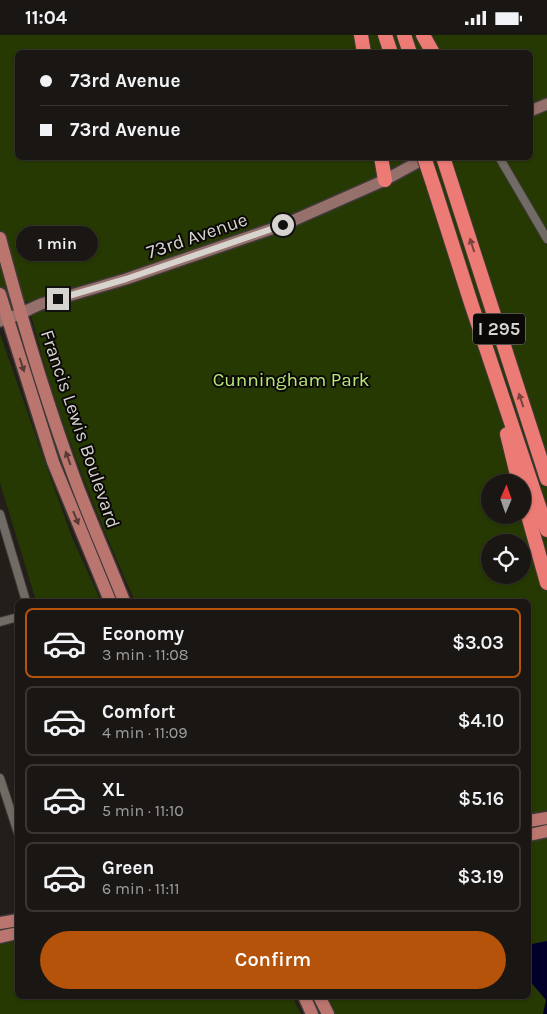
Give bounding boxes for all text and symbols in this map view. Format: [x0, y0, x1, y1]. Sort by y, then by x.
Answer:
text: 11:04 [25, 7, 67, 29]
text: 73rd Avenue [70, 70, 180, 92]
text: 73rd Avenue [70, 119, 180, 141]
street label: 73rd Avenue [144, 208, 250, 264]
route start [272, 214, 294, 236]
callout: 1 min [17, 227, 99, 261]
text: 1 min [37, 234, 77, 253]
one-way arrow [467, 237, 475, 252]
route end [47, 288, 69, 310]
road number: I 295 [473, 313, 525, 345]
street label: Francis Lewis Boulevard [36, 327, 124, 531]
one-way arrow [19, 357, 26, 372]
park label: Cunningham Park [213, 369, 370, 391]
one-way arrow [517, 392, 525, 407]
one-way arrow [64, 451, 71, 466]
north arrow [481, 474, 531, 524]
map controls [481, 474, 531, 584]
one-way arrow [72, 511, 80, 526]
button: locate [481, 534, 531, 584]
icon: car [42, 621, 87, 666]
text: Economy [102, 623, 184, 645]
text: $3.03 [452, 632, 504, 654]
text: 3 min · 11:08 [102, 645, 189, 664]
icon: car [42, 699, 87, 744]
text: Comfort [102, 701, 176, 723]
text: $4.10 [458, 710, 504, 732]
text: 4 min · 11:09 [102, 723, 188, 742]
icon: car [42, 777, 87, 822]
text: XL [102, 779, 124, 801]
text: $5.16 [458, 788, 504, 810]
text: 5 min · 11:10 [102, 801, 184, 820]
icon: car [42, 855, 87, 900]
text: Green [102, 857, 154, 879]
text: $3.19 [458, 866, 504, 888]
text: 6 min · 11:11 [102, 879, 180, 898]
button: Confirm [40, 931, 506, 989]

